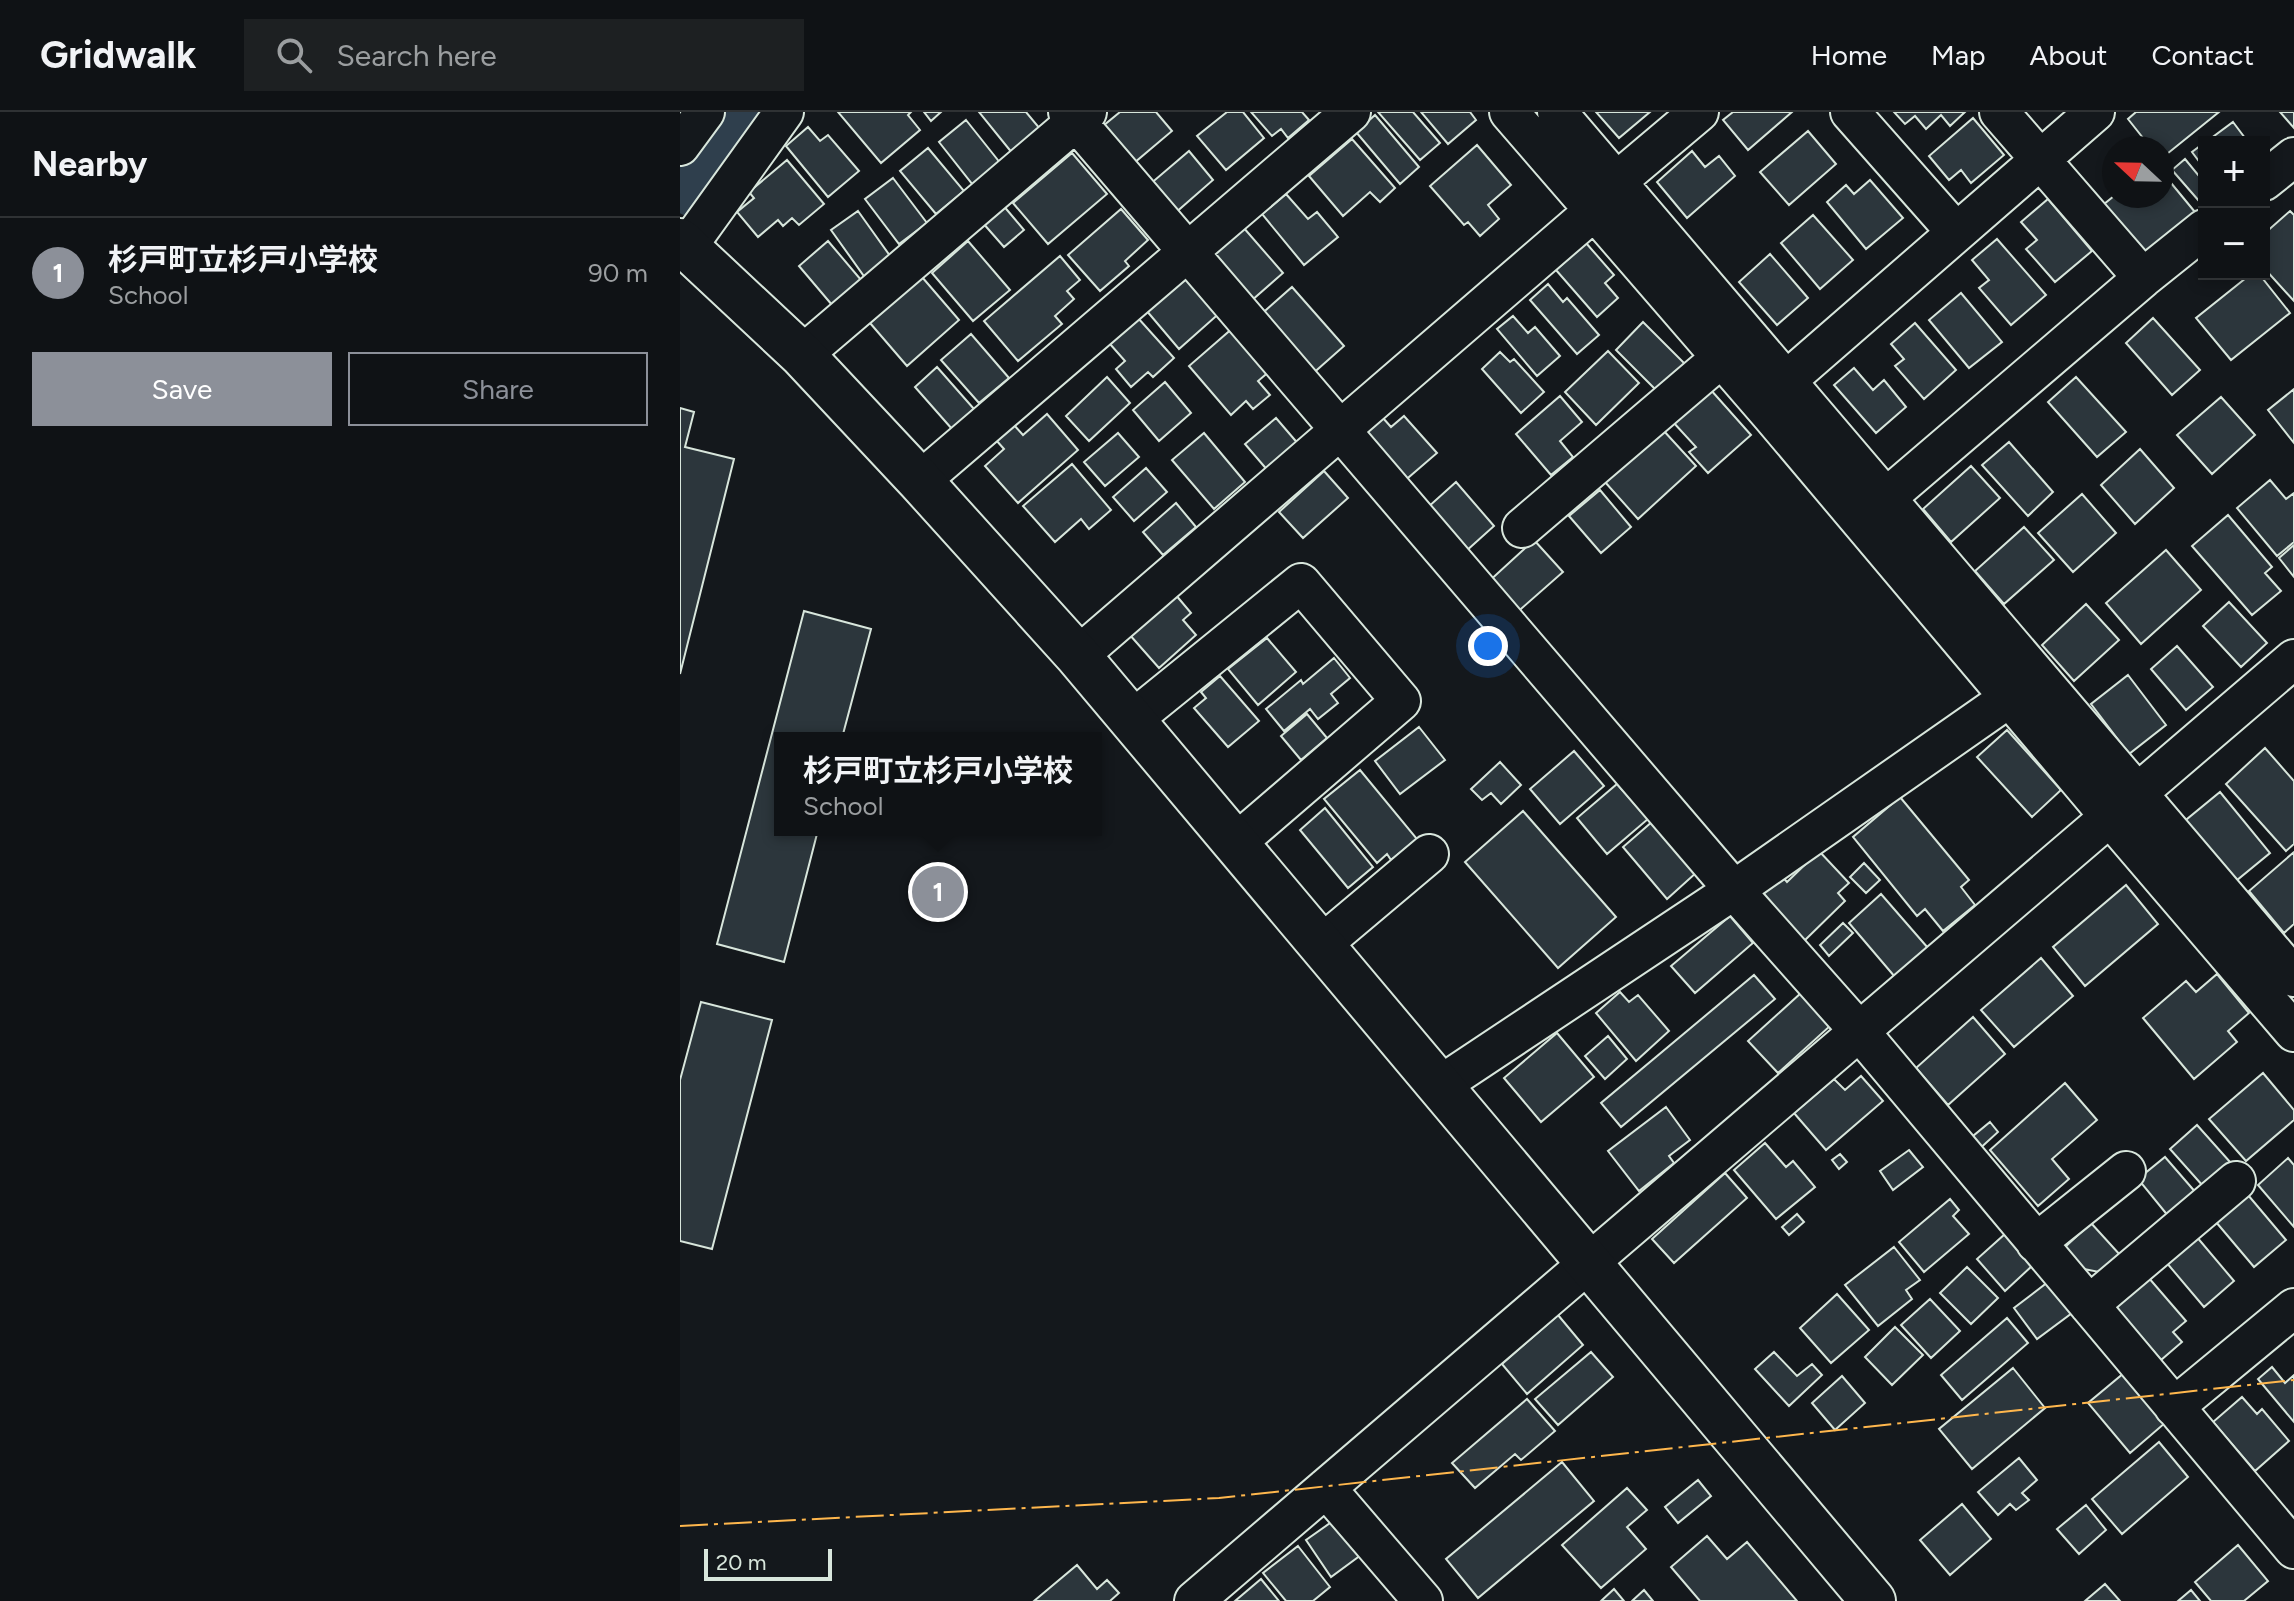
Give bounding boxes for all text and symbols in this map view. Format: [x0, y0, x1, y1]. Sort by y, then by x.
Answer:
search box [244, 19, 804, 91]
text: Gridwalk [40, 32, 196, 78]
icon: search [272, 33, 316, 77]
text: Search here [336, 37, 497, 74]
text: Home [1811, 38, 1887, 72]
text: Map [1931, 38, 1986, 72]
text: About [2030, 38, 2107, 72]
text: Contact [2151, 38, 2254, 72]
north arrow [2102, 136, 2174, 208]
map controls [2198, 136, 2270, 280]
button: + [2198, 136, 2270, 208]
text: Nearby [32, 144, 147, 185]
button: − [2198, 208, 2270, 280]
text: 杉戸町立杉戸小学校 [108, 241, 378, 278]
text: 1 [53, 257, 63, 289]
text: 90 m [588, 257, 648, 289]
text: School [108, 279, 188, 311]
button: Save [32, 352, 332, 426]
button: Share [348, 352, 648, 426]
your location [1468, 626, 1508, 666]
popup [774, 732, 1102, 836]
text: 杉戸町立杉戸小学校 [803, 752, 1073, 789]
text: School [803, 790, 883, 822]
pin: 1 [912, 862, 964, 922]
scale bar [704, 1545, 832, 1581]
text: 20 m [716, 1549, 767, 1576]

